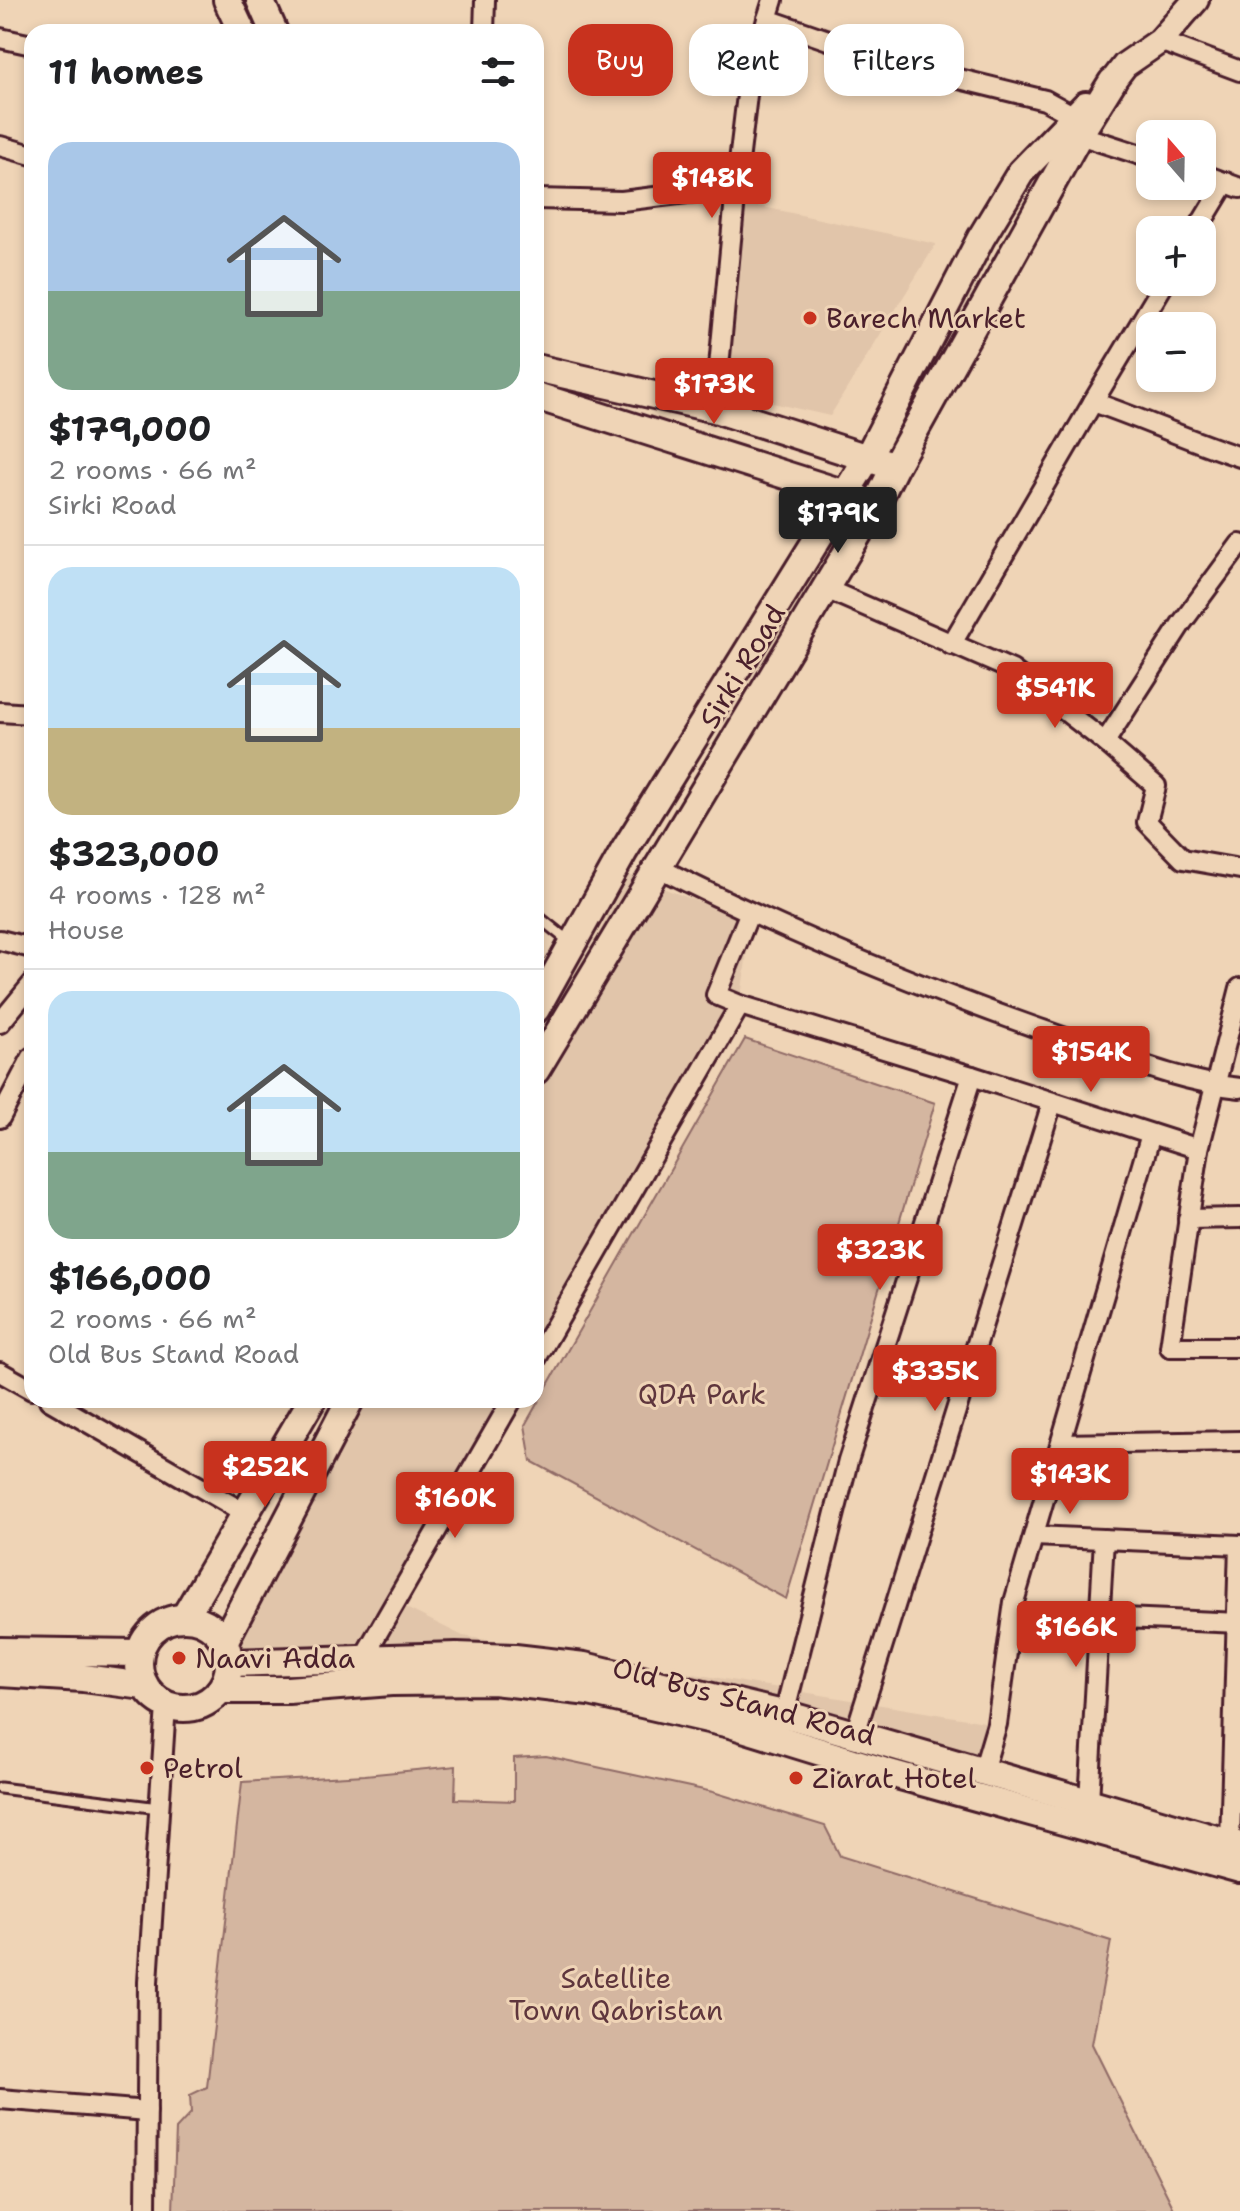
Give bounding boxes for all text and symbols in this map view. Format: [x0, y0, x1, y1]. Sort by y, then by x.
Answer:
chip: Buy [568, 24, 673, 96]
chip: Rent [689, 24, 808, 96]
chip: Filters [824, 24, 964, 96]
text: 11 homes [48, 49, 204, 95]
icon: filters [476, 50, 520, 94]
north arrow [1136, 120, 1216, 200]
map controls [1136, 120, 1216, 392]
pin: $148K [656, 152, 768, 220]
text: $148K [671, 160, 753, 195]
icon: home [212, 194, 356, 338]
button: + [1136, 216, 1216, 296]
place label: Barech Market [826, 299, 1026, 337]
marker: Barech Market [801, 309, 819, 327]
button: − [1136, 312, 1216, 392]
pin: $173K [658, 358, 770, 426]
text: $173K [673, 366, 755, 401]
text: $179,000 [48, 406, 211, 452]
text: 2 rooms · 66 m² [48, 452, 257, 487]
text: Sirki Road [48, 487, 176, 522]
pin: $179K [782, 487, 894, 555]
text: $179K [797, 495, 879, 530]
street label: Sirki Road [690, 597, 794, 735]
icon: home [212, 619, 356, 763]
pin: $541K [999, 662, 1111, 730]
text: $541K [1015, 670, 1095, 705]
text: $323,000 [48, 831, 220, 877]
text: 4 rooms · 128 m² [48, 877, 266, 912]
text: House [48, 912, 124, 947]
pin: $154K [1035, 1026, 1147, 1094]
text: $154K [1051, 1034, 1131, 1069]
icon: home [212, 1043, 356, 1187]
pin: $323K [824, 1224, 936, 1292]
text: $323K [836, 1232, 924, 1267]
text: $166,000 [48, 1255, 212, 1301]
text: 2 rooms · 66 m² [48, 1301, 257, 1336]
text: Old Bus Stand Road [48, 1336, 299, 1371]
pin: $335K [879, 1345, 991, 1413]
text: $335K [891, 1353, 979, 1388]
park label: QDA Park [638, 1375, 766, 1413]
pin: $252K [209, 1441, 321, 1509]
pin: $143K [1014, 1448, 1126, 1516]
text: $252K [222, 1449, 308, 1484]
text: $143K [1029, 1456, 1111, 1491]
pin: $160K [399, 1472, 511, 1540]
text: $160K [414, 1480, 496, 1515]
pin: $166K [1020, 1601, 1132, 1669]
text: $166K [1035, 1609, 1117, 1644]
place label: Naavi Adda [195, 1639, 355, 1677]
street label: Old Bus Stand Road [608, 1648, 880, 1754]
marker: Naavi Adda [170, 1649, 188, 1667]
place label: Petrol [163, 1749, 243, 1787]
marker: Petrol [138, 1759, 156, 1777]
place label: Ziarat Hotel [812, 1759, 977, 1797]
marker: Ziarat Hotel [787, 1769, 805, 1787]
park label: Satellite Town Qabristan [509, 1959, 723, 2029]

